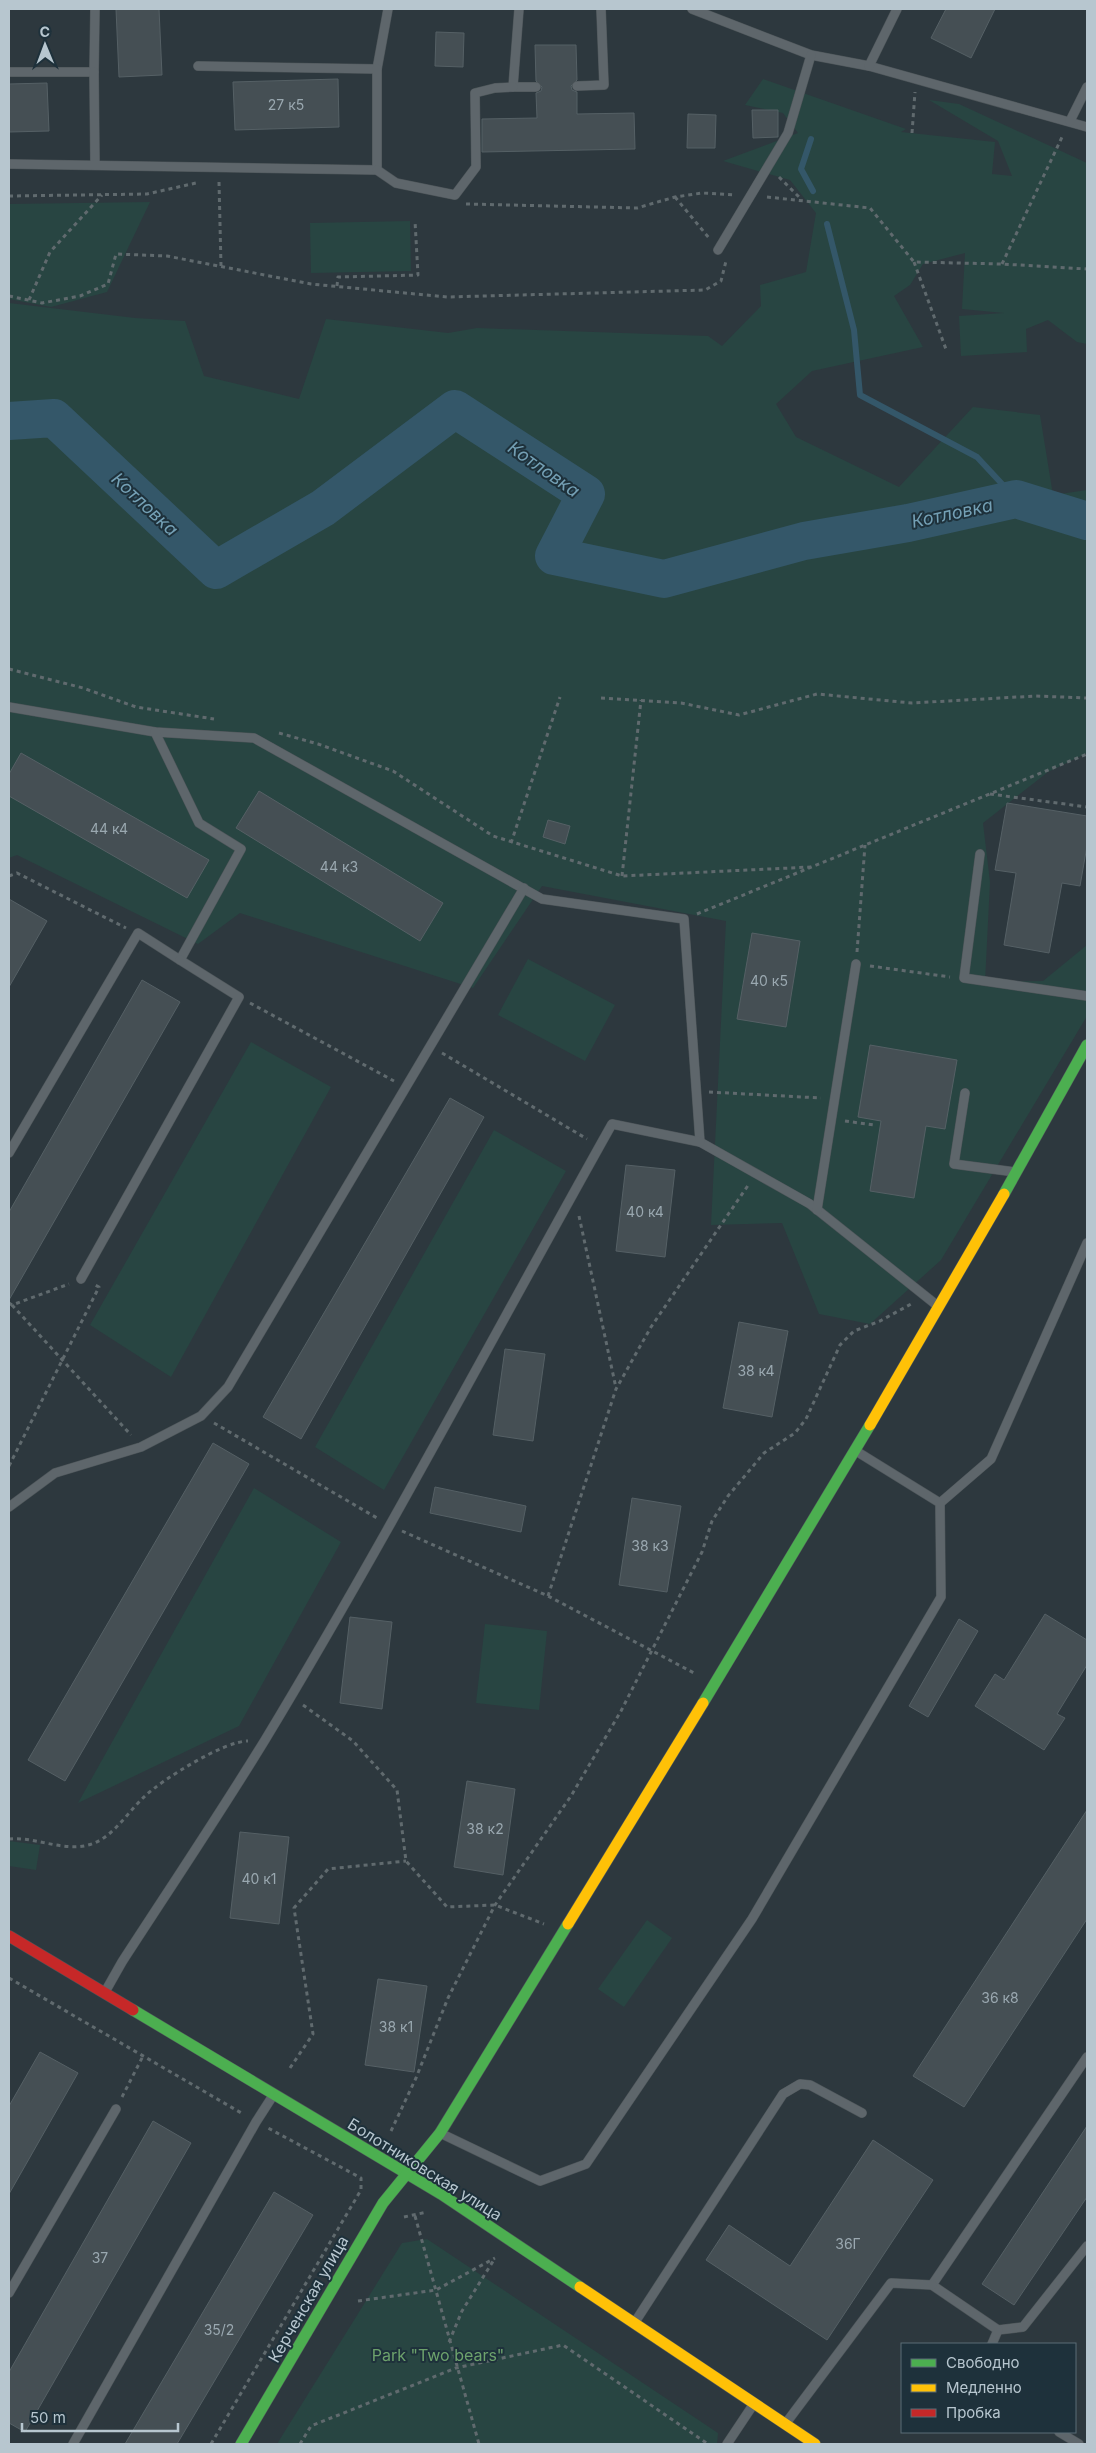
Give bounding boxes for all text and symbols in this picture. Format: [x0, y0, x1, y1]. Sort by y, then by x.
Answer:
north arrow [20, 20, 70, 70]
text: С [39, 23, 50, 40]
house number: 27 к5 [268, 96, 304, 113]
water label: Котловка [504, 437, 584, 501]
water label: Котловка [108, 468, 182, 540]
water label: Котловка [909, 494, 995, 532]
house number: 44 к4 [90, 820, 128, 837]
house number: 44 к3 [320, 858, 358, 875]
house number: 40 к5 [750, 972, 788, 989]
house number: 40 к4 [626, 1203, 664, 1220]
house number: 38 к4 [737, 1362, 775, 1379]
house number: 38 к3 [631, 1537, 669, 1554]
house number: 38 к2 [466, 1820, 504, 1837]
house number: 40 к1 [241, 1870, 277, 1887]
house number: 36 к8 [981, 1989, 1019, 2006]
house number: 38 к1 [379, 2018, 413, 2035]
street label: Болотниковская улица [344, 2113, 506, 2225]
street label: Керченская улица [264, 2232, 352, 2366]
house number: 36Г [835, 2235, 861, 2252]
house number: 37 [92, 2249, 108, 2266]
house number: 35/2 [204, 2321, 234, 2338]
legend [901, 2343, 1076, 2433]
park label: Park "Two bears" [372, 2345, 504, 2365]
text: Свободно [946, 2353, 1020, 2372]
text: Медленно [946, 2378, 1022, 2397]
scale bar [22, 2400, 179, 2432]
text: Пробка [946, 2403, 1001, 2422]
text: 50 m [30, 2408, 66, 2427]

